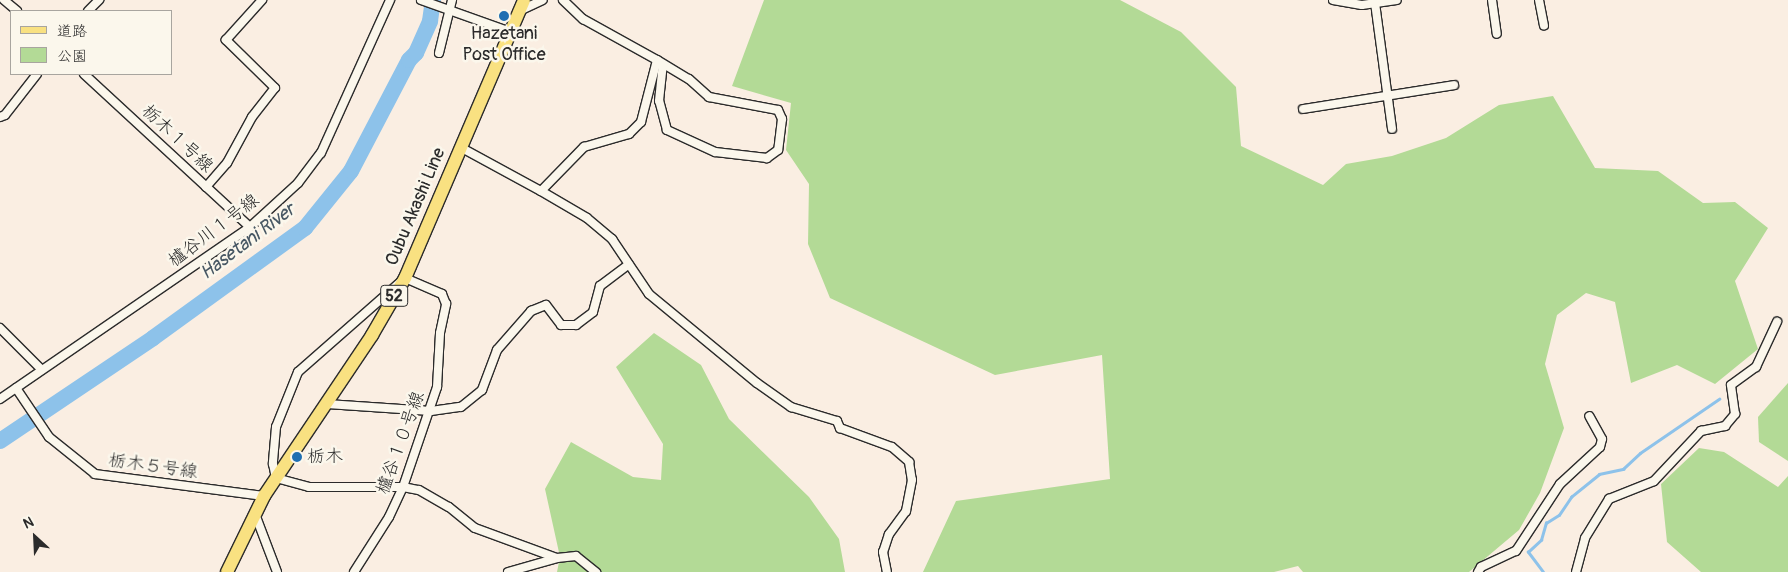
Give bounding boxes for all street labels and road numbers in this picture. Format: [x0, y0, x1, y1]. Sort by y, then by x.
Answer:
street label: 栃木１号線 [137, 100, 217, 178]
street label: Oubu Akashi Line [381, 145, 451, 269]
street label: 櫨谷川１号線 [164, 190, 264, 272]
road number: 52 [379, 282, 409, 310]
street label: 櫨谷１０号線 [372, 389, 430, 497]
street label: 栃木５号線 [107, 450, 199, 484]

